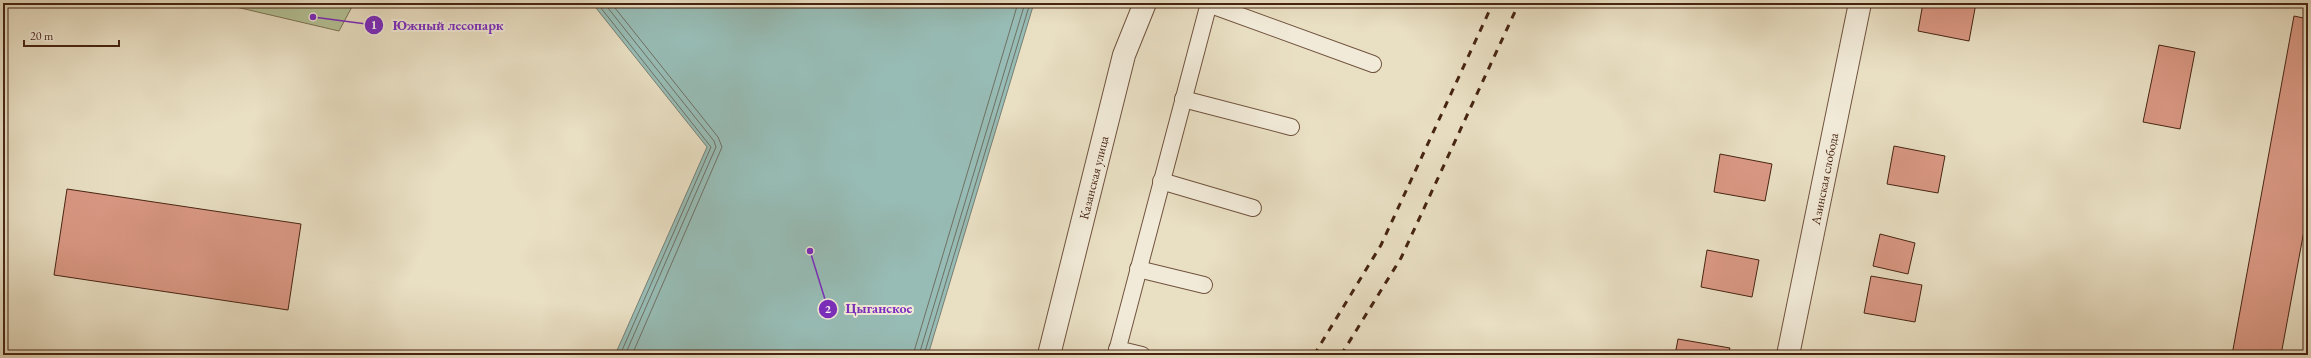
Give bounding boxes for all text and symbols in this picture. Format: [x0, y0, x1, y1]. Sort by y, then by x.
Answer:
callout: Южный лесопарк [364, 12, 511, 38]
text: Южный лесопарк [392, 16, 504, 34]
text: 1 [371, 17, 377, 33]
scale bar [24, 22, 119, 48]
text: 20 m [30, 28, 54, 44]
street label: Азинская слобода [1806, 130, 1842, 227]
street label: Казанская улица [1075, 133, 1112, 221]
callout: Цыганское [818, 296, 921, 322]
text: Цыганское [846, 299, 913, 317]
text: 2 [825, 301, 832, 317]

